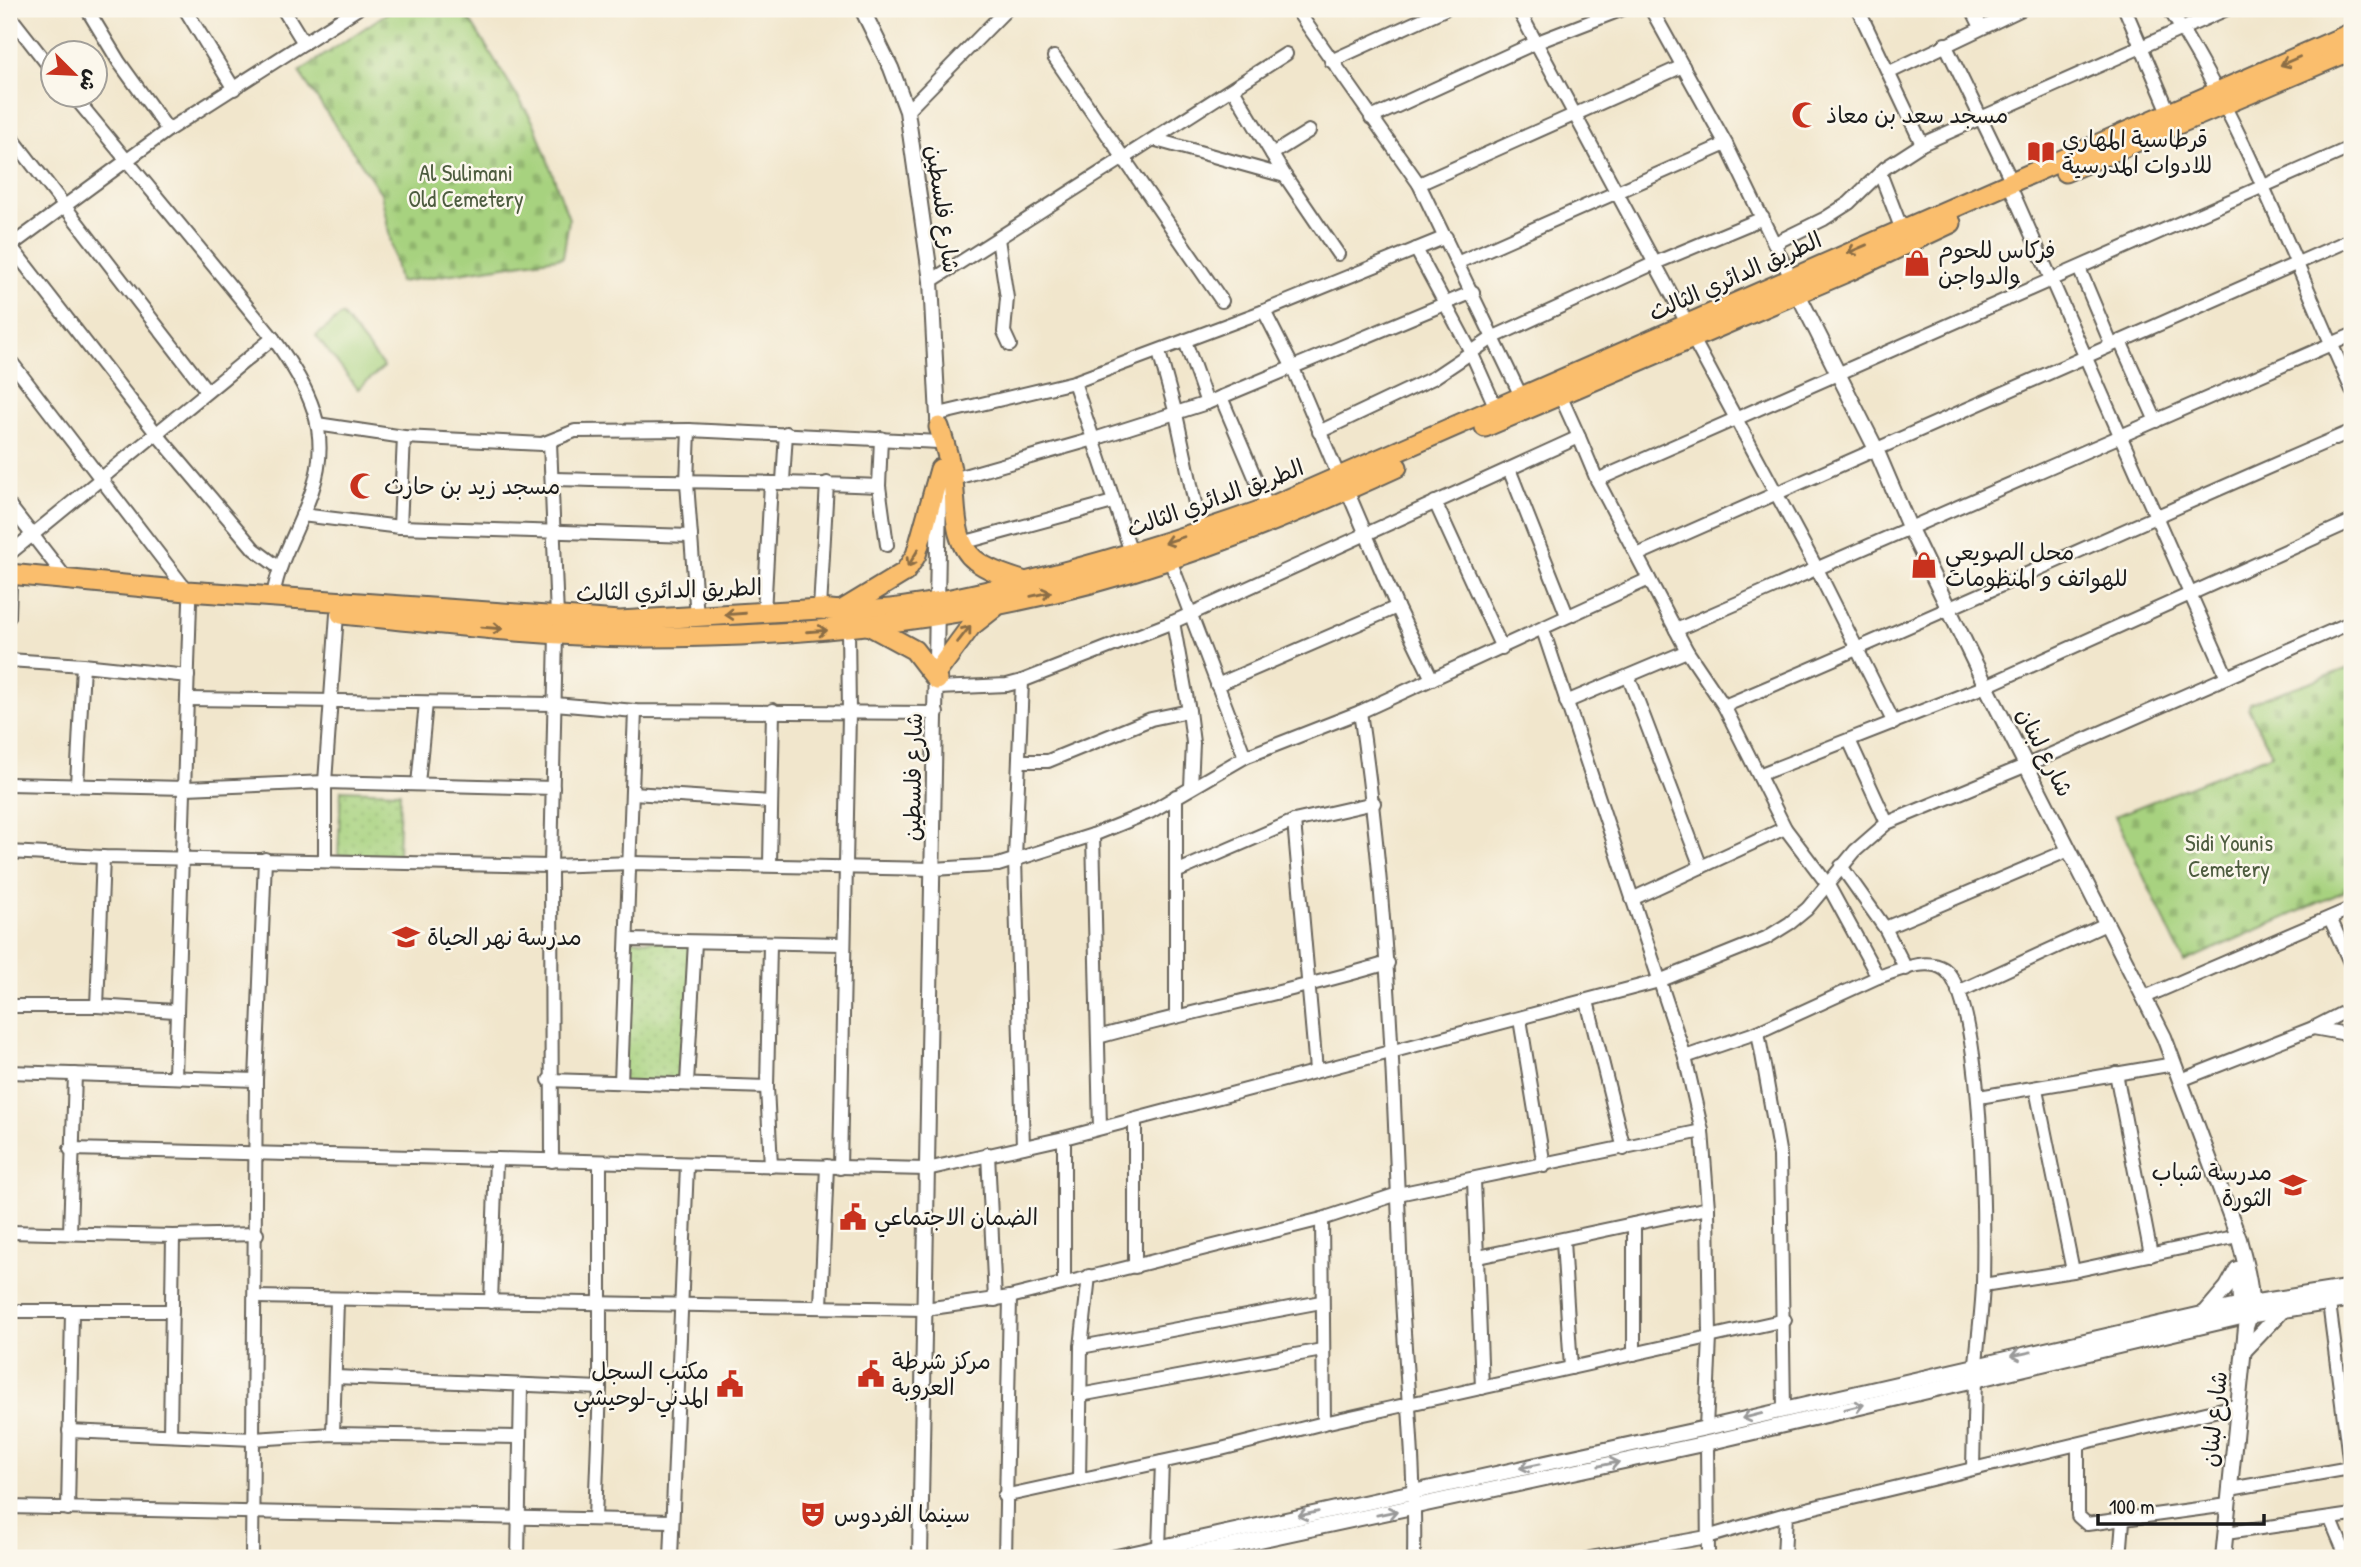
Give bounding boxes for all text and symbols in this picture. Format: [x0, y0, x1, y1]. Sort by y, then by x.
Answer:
north arrow [38, 38, 108, 108]
one-way arrow [2280, 55, 2301, 68]
text: ش [73, 66, 106, 96]
place label: مسجد سعد بن معاذ [1826, 99, 2008, 130]
mosque icon: مسجد سعد بن معاذ [1790, 100, 1820, 130]
place label: قرطاسية المهاري للادوات المدرسية [2062, 123, 2212, 180]
library icon: قرطاسية المهاري للادوات المدرسية [2026, 137, 2056, 167]
street label: شارع فلسطين [918, 143, 968, 275]
park label: Al Sulimani Old Cemetery [408, 157, 524, 214]
street label: الطريق الدائري الثالث [1643, 224, 1827, 329]
place label: فركاس للحوم والدواجن [1938, 234, 2056, 291]
one-way arrow [1846, 244, 1868, 257]
shop icon: فركاس للحوم والدواجن [1902, 248, 1932, 278]
street label: الطريق الدائري الثالث [1122, 451, 1308, 546]
place label: مسجد زيد بن حارث [384, 470, 561, 501]
mosque icon: مسجد زيد بن حارث [348, 471, 378, 501]
one-way arrow [1164, 535, 1186, 548]
place label: محل الصويعي للهواتف و المنظومات [1945, 536, 2128, 593]
one-way arrow [906, 547, 920, 567]
shop icon: محل الصويعي للهواتف و المنظومات [1909, 550, 1939, 580]
street label: الطريق الدائري الثالث [575, 571, 763, 610]
one-way arrow [1029, 587, 1052, 600]
one-way arrow [724, 608, 747, 621]
one-way arrow [480, 622, 502, 635]
one-way arrow [805, 624, 828, 637]
one-way arrow [957, 626, 972, 644]
street label: شارع لبنان [2009, 702, 2081, 802]
street label: شارع فلسطين [896, 712, 930, 842]
park label: Sidi Younis Cemetery [2185, 827, 2273, 884]
place label: مدرسة نهر الحياة [427, 921, 582, 952]
school or university icon: مدرسة نهر الحياة [391, 922, 421, 952]
place label: مدرسة شباب الثورة [2151, 1156, 2272, 1213]
school or university icon: مدرسة شباب الثورة [2278, 1170, 2308, 1200]
place label: الضمان الاجتماعي [874, 1201, 1038, 1238]
public building icon: الضمان الاجتماعي [838, 1202, 868, 1232]
place label: مركز شرطة العروبة [892, 1345, 991, 1402]
one-way arrow [2010, 1348, 2033, 1361]
place label: مكتب السجل المدني-لوحيشي [573, 1355, 709, 1418]
public building icon: مركز شرطة العروبة [856, 1359, 886, 1389]
public building icon: مكتب السجل المدني-لوحيشي [715, 1369, 745, 1399]
street label: شارع لبنان [2193, 1369, 2235, 1469]
one-way arrow [1843, 1400, 1865, 1413]
one-way arrow [1741, 1410, 1764, 1423]
one-way arrow [1597, 1457, 1620, 1471]
one-way arrow [1519, 1459, 1542, 1473]
scale bar [2098, 1483, 2265, 1527]
text: 100 m [2109, 1492, 2155, 1521]
place label: سينما الفردوس [834, 1498, 970, 1529]
theatre icon: سينما الفردوس [798, 1499, 828, 1529]
one-way arrow [1375, 1505, 1398, 1519]
one-way arrow [1297, 1508, 1320, 1522]

